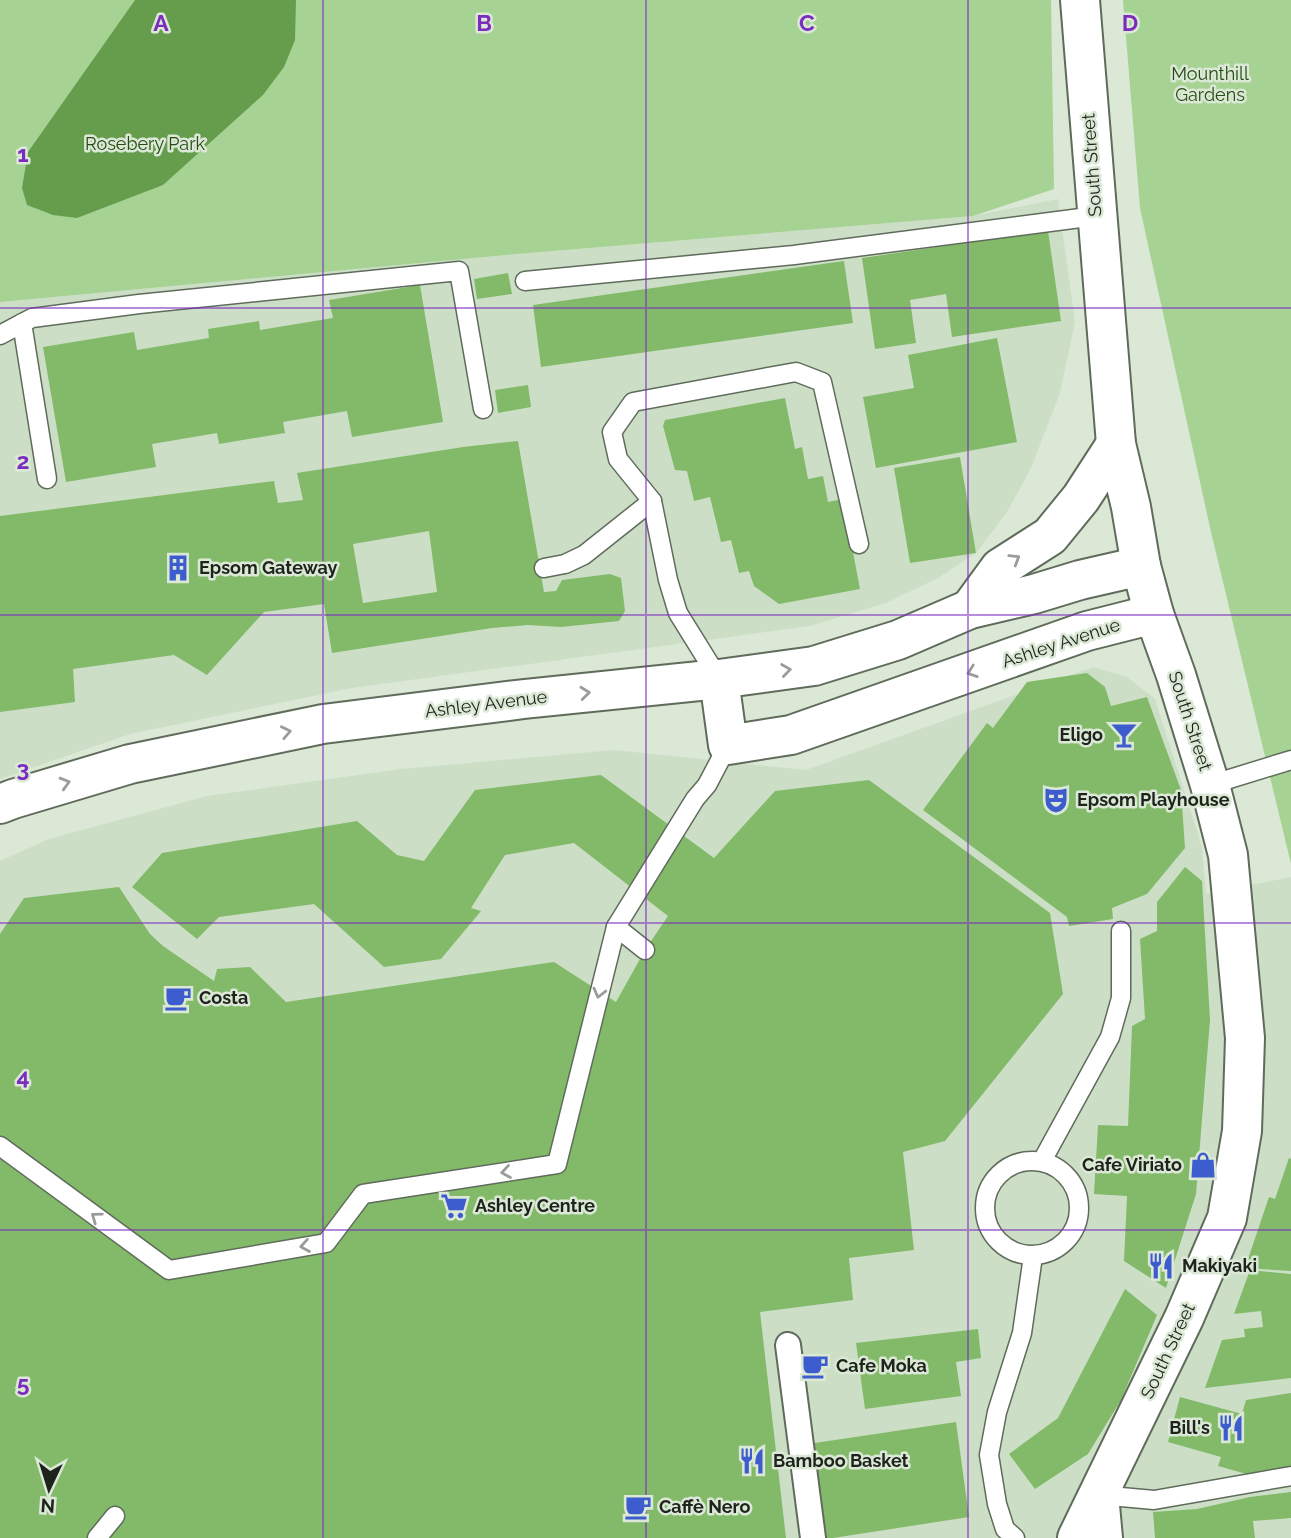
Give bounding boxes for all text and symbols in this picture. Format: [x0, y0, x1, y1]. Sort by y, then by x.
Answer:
text: A [153, 9, 169, 36]
text: B [476, 9, 492, 36]
text: C [799, 9, 815, 36]
text: D [1122, 9, 1138, 36]
park label: Mounthill Gardens [1171, 63, 1249, 105]
street label: South Street [1077, 113, 1106, 217]
park label: Rosebery Park [85, 133, 205, 154]
text: 1 [17, 140, 29, 167]
text: 2 [17, 447, 29, 474]
building icon: Epsom Gateway [163, 553, 193, 583]
one-way arrow [1008, 554, 1021, 567]
place label: Epsom Gateway [199, 557, 337, 578]
street label: Ashley Avenue [999, 613, 1123, 671]
one-way arrow [781, 662, 792, 677]
one-way arrow [967, 664, 979, 678]
street label: South Street [1165, 668, 1216, 773]
street label: Ashley Avenue [424, 686, 549, 721]
one-way arrow [579, 686, 590, 701]
bar icon: Eligo [1109, 720, 1139, 750]
place label: Eligo [1060, 724, 1103, 745]
one-way arrow [280, 725, 292, 740]
text: 3 [17, 755, 29, 782]
one-way arrow [59, 777, 71, 792]
theatre icon: Epsom Playhouse [1041, 785, 1071, 815]
place label: Epsom Playhouse [1077, 789, 1230, 810]
cafe icon: Costa [163, 983, 193, 1013]
place label: Costa [199, 987, 248, 1008]
one-way arrow [593, 987, 608, 999]
text: 4 [16, 1063, 30, 1090]
shop icon: Cafe Viriato [1188, 1150, 1218, 1180]
place label: Cafe Viriato [1082, 1154, 1182, 1175]
one-way arrow [500, 1164, 512, 1179]
supermarket icon: Ashley Centre [439, 1191, 469, 1221]
place label: Ashley Centre [475, 1195, 595, 1216]
one-way arrow [92, 1212, 104, 1225]
one-way arrow [299, 1238, 311, 1253]
restaurant icon: Makiyaki [1146, 1251, 1176, 1281]
place label: Makiyaki [1182, 1255, 1257, 1276]
street label: South Street [1136, 1300, 1199, 1402]
cafe icon: Cafe Moka [800, 1351, 830, 1381]
place label: Cafe Moka [836, 1355, 927, 1376]
text: 5 [17, 1370, 30, 1397]
restaurant icon: Bill's [1216, 1413, 1246, 1443]
place label: Bill's [1169, 1417, 1210, 1438]
restaurant icon: Bamboo Basket [737, 1446, 767, 1476]
place label: Bamboo Basket [773, 1450, 909, 1471]
north arrow [14, 1454, 84, 1524]
cafe icon: Caffè Nero [623, 1492, 653, 1522]
text: N [40, 1494, 56, 1517]
place label: Caffè Nero [659, 1496, 750, 1517]

